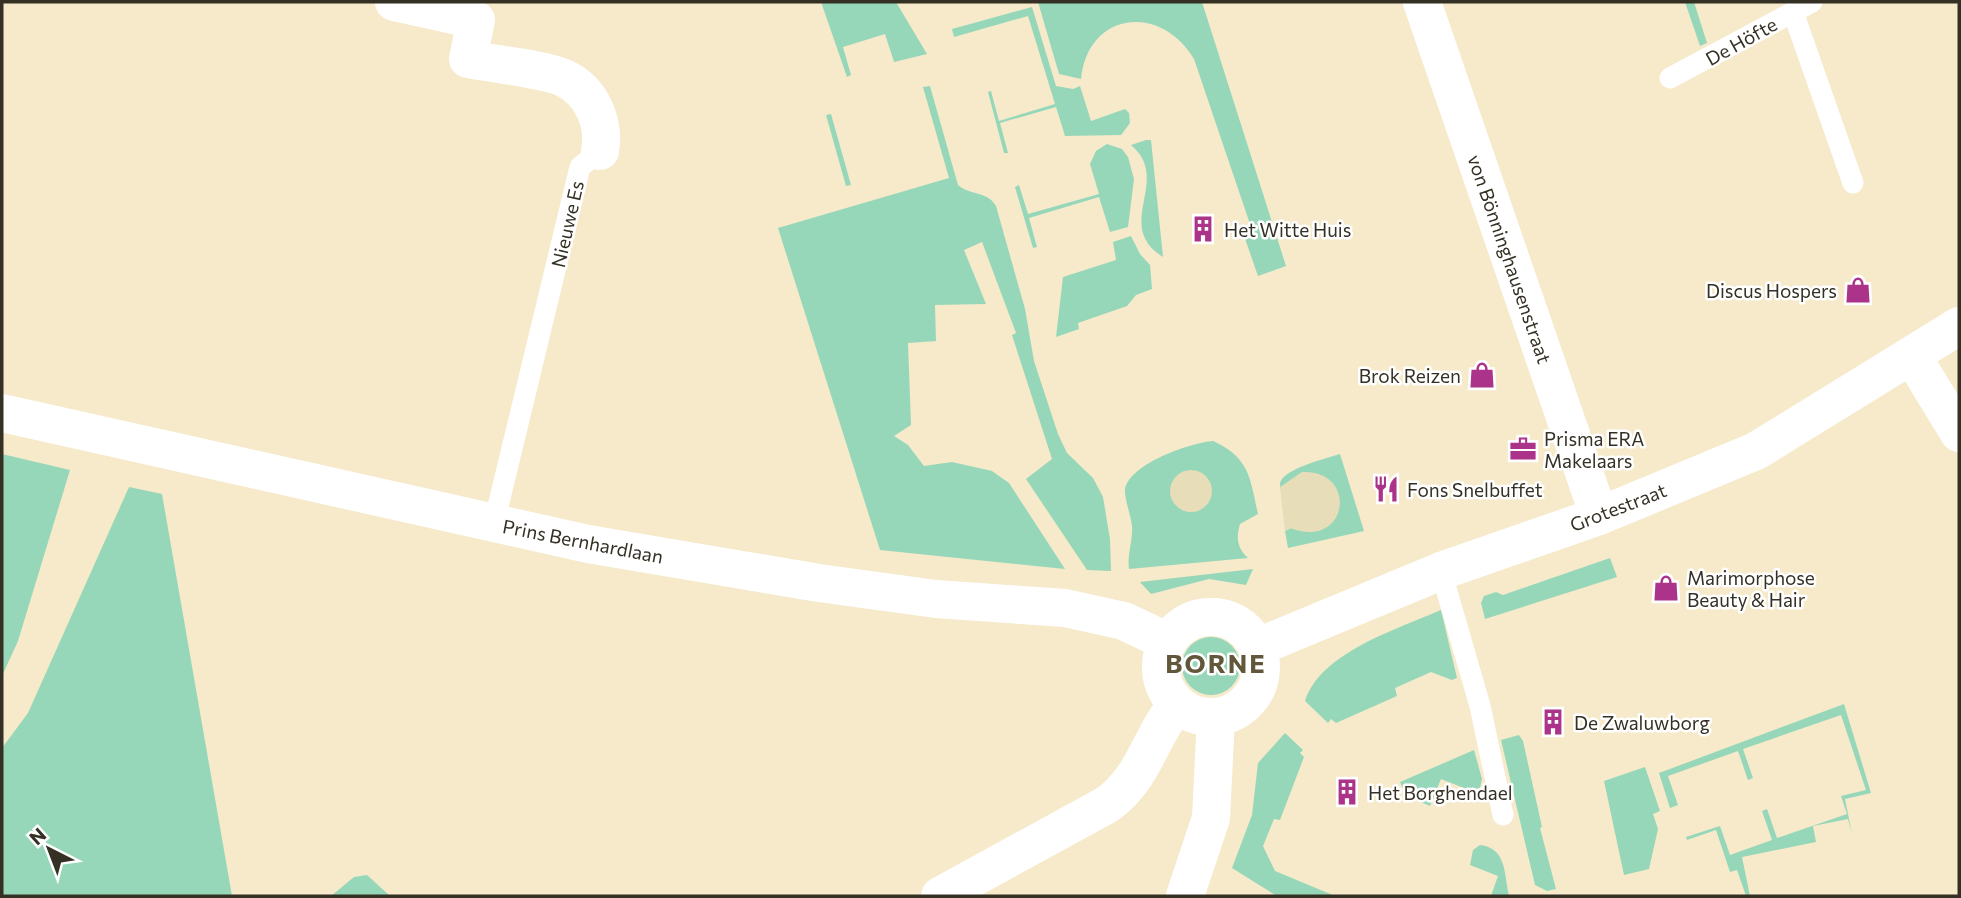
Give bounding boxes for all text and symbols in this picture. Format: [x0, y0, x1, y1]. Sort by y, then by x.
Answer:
street label: De Höfte [1701, 12, 1781, 70]
street label: von Bönninghausenstraat [1463, 152, 1557, 367]
street label: Nieuwe Es [546, 178, 588, 270]
building icon: Het Witte Huis [1188, 214, 1218, 244]
place label: Het Witte Huis [1224, 218, 1351, 241]
shop icon: Discus Hospers [1843, 275, 1873, 305]
place label: Discus Hospers [1706, 279, 1837, 302]
shop icon: Brok Reizen [1467, 360, 1497, 390]
place label: Brok Reizen [1359, 364, 1461, 387]
place label: Prisma ERA Makelaars [1544, 427, 1644, 472]
office icon: Prisma ERA Makelaars [1508, 434, 1538, 464]
restaurant icon: Fons Snelbuffet [1371, 474, 1401, 504]
place label: Fons Snelbuffet [1407, 478, 1543, 501]
street label: Grotestraat [1566, 478, 1670, 536]
street label: Prins Bernhardlaan [501, 514, 665, 568]
place label: Marimorphose Beauty & Hair [1687, 566, 1815, 611]
shop icon: Marimorphose Beauty & Hair [1651, 573, 1681, 603]
district label: BORNE [1165, 647, 1267, 678]
building icon: De Zwaluwborg [1538, 707, 1568, 737]
place label: De Zwaluwborg [1574, 711, 1710, 734]
building icon: Het Borghendael [1332, 777, 1362, 807]
place label: Het Borghendael [1368, 781, 1513, 804]
north arrow [14, 814, 84, 884]
text: N [24, 823, 50, 849]

